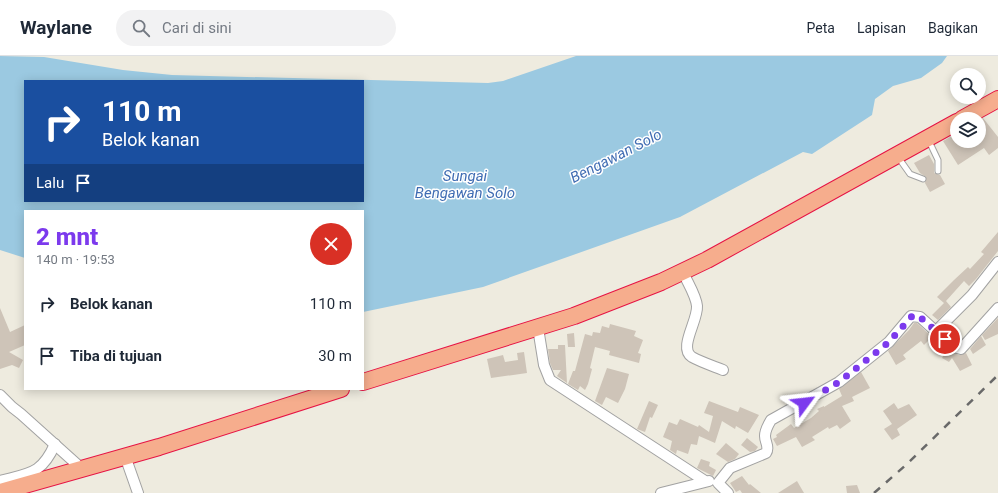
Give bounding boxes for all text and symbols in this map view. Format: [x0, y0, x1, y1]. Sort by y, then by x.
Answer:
search box [116, 10, 396, 46]
text: Waylane [20, 16, 92, 39]
icon: search [130, 17, 152, 39]
text: Cari di sini [162, 19, 232, 37]
text: Peta [807, 20, 835, 36]
text: Lapisan [857, 20, 906, 36]
text: Bagikan [928, 20, 978, 36]
map controls [950, 68, 986, 148]
button: search [950, 68, 986, 104]
text: 110 m [102, 95, 181, 128]
icon: right [36, 96, 88, 148]
button: layers [950, 112, 986, 148]
water label: Bengawan Solo [567, 125, 665, 187]
text: Belok kanan [102, 129, 200, 150]
water label: Sungai Bengawan Solo [415, 167, 515, 202]
icon: arrive [72, 172, 94, 194]
text: Lalu [36, 174, 64, 192]
text: 2 mnt [36, 223, 98, 251]
button: close [310, 223, 352, 265]
text: 140 m · 19:53 [36, 252, 115, 267]
icon: right [36, 293, 58, 315]
text: Belok kanan [70, 295, 153, 313]
text: 110 m [310, 295, 352, 313]
pin [928, 322, 962, 356]
icon: arrive [934, 328, 956, 350]
icon: arrive [36, 345, 58, 367]
text: Tiba di tujuan [70, 347, 162, 365]
text: 30 m [318, 347, 352, 365]
position arrow [783, 382, 825, 424]

